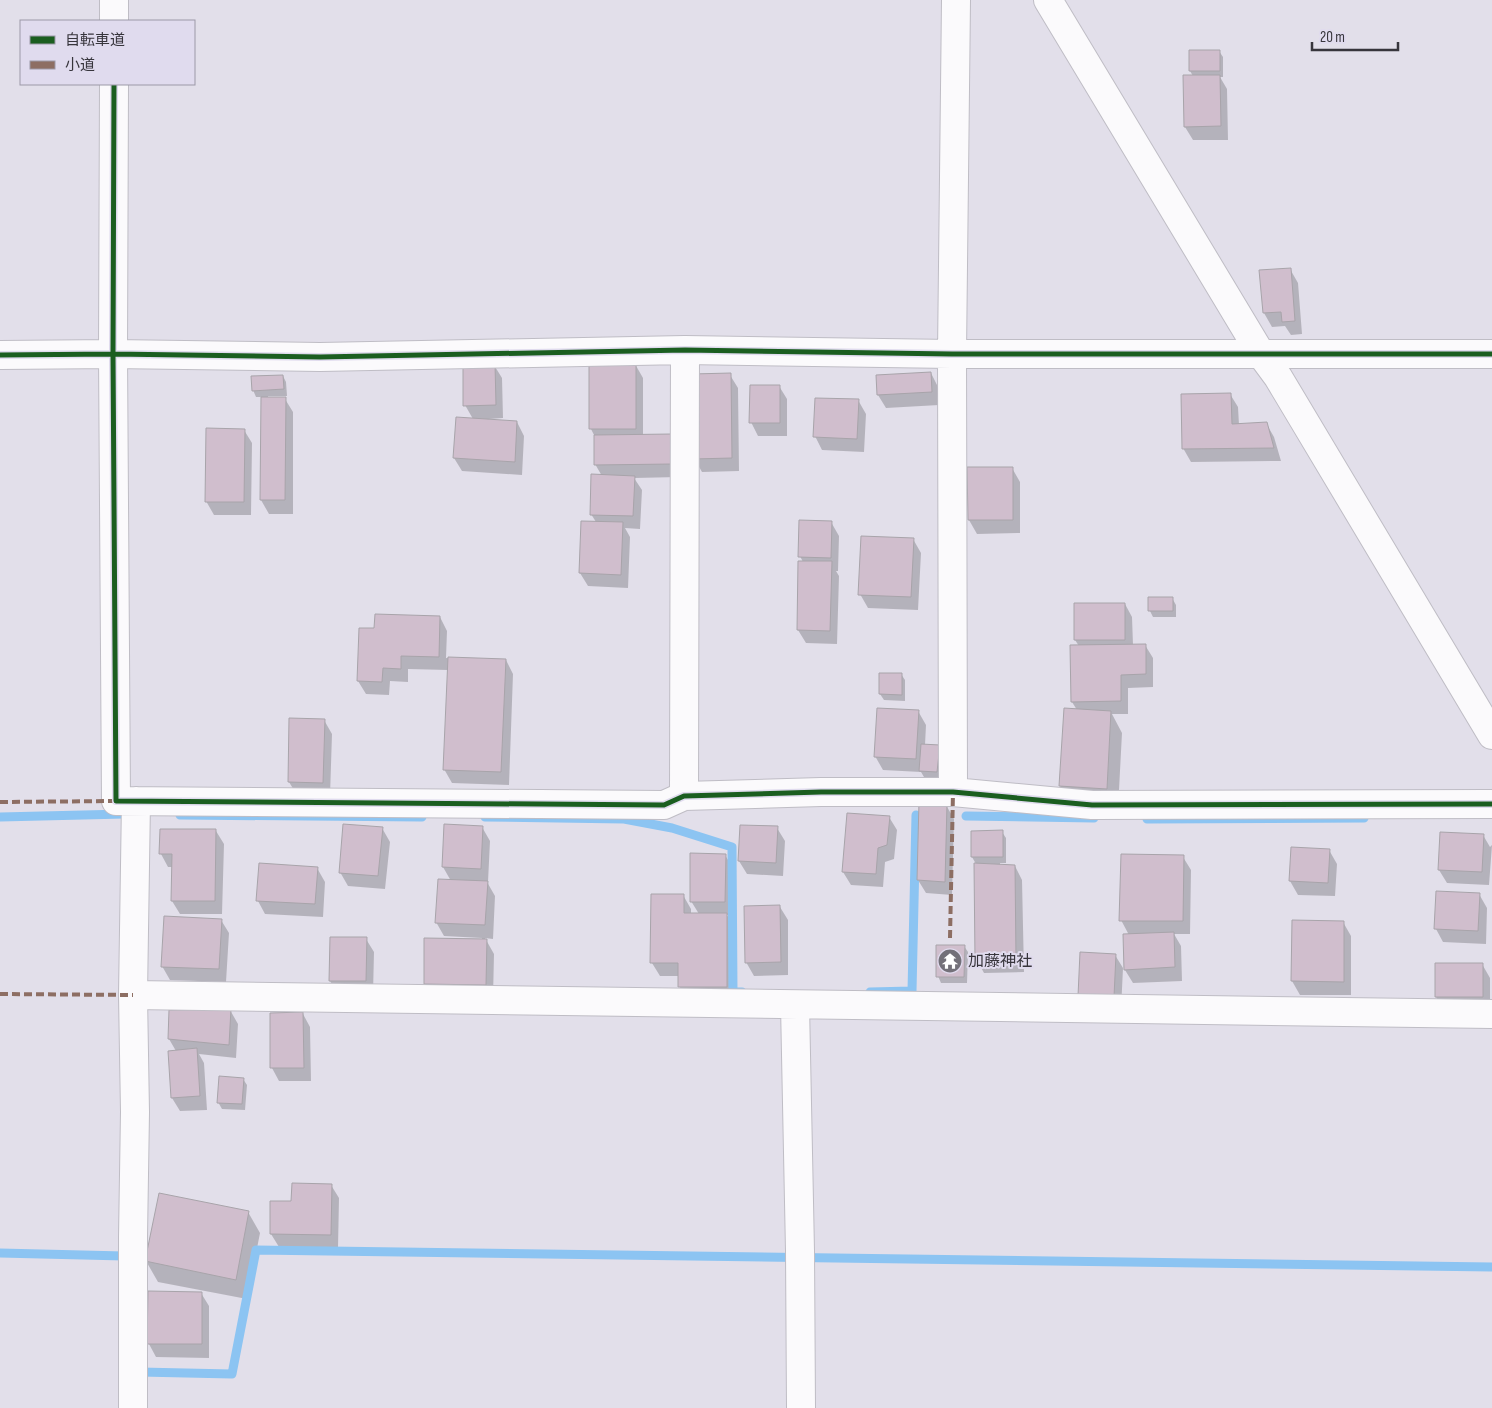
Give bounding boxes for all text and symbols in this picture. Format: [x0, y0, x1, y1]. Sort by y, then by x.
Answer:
legend [20, 20, 195, 85]
scale bar [1312, 20, 1398, 52]
text: 20 m [1320, 28, 1345, 47]
text: 自転車道 [65, 31, 125, 50]
text: 小道 [65, 56, 95, 75]
temple icon: 加藤神社 [937, 948, 963, 974]
place label: 加藤神社 [968, 952, 1032, 971]

